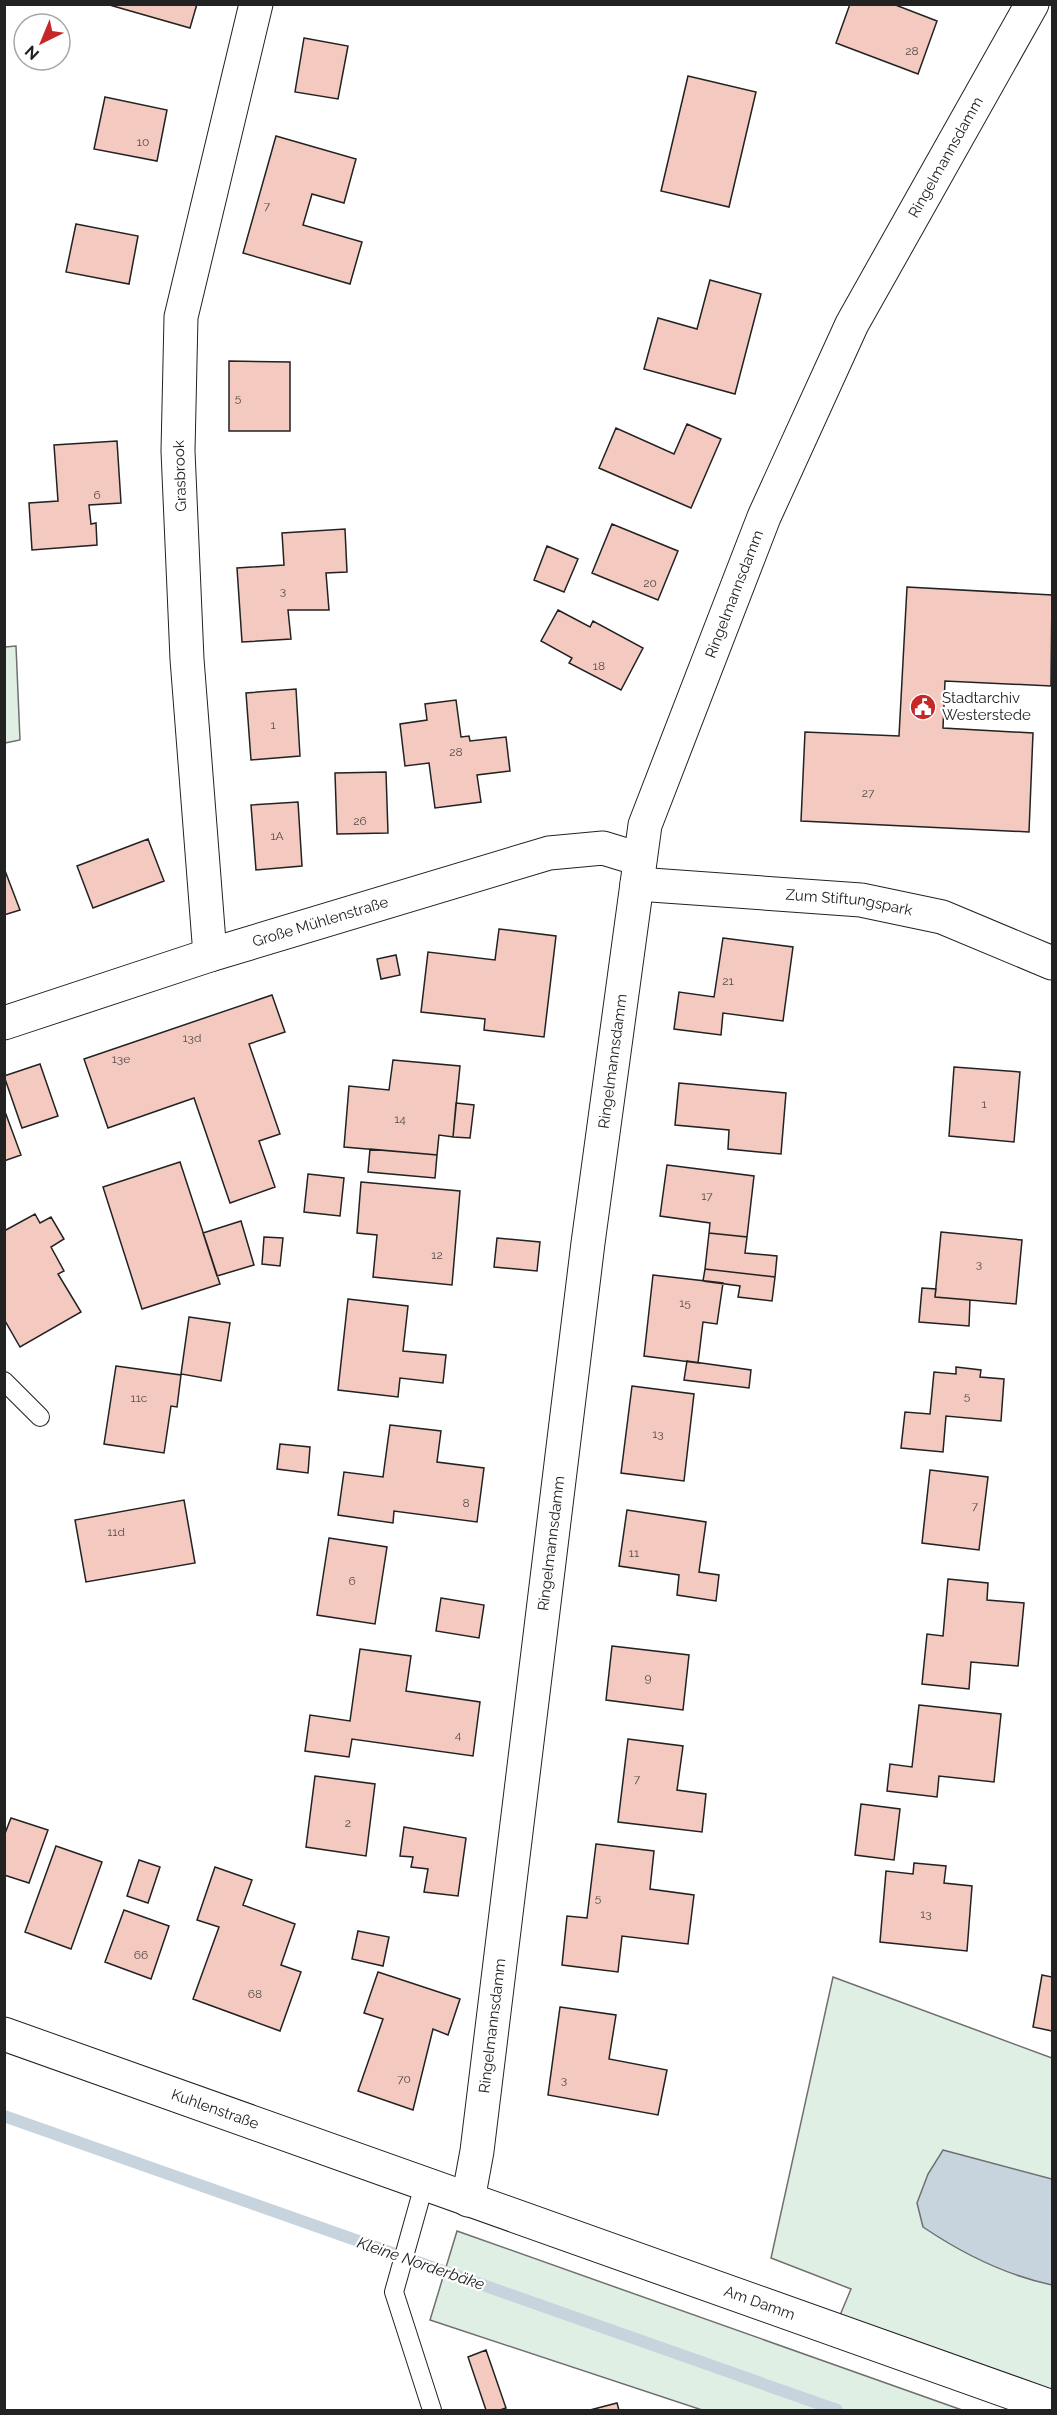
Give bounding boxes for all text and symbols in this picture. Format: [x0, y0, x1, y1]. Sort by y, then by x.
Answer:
north arrow [12, 12, 72, 72]
text: N [21, 41, 43, 64]
house number: 28 [905, 44, 919, 58]
street label: Ringelmannsdamm [905, 94, 987, 221]
house number: 10 [137, 135, 149, 149]
house number: 7 [264, 199, 271, 213]
house number: 5 [235, 391, 242, 405]
street label: Grasbrook [170, 440, 190, 512]
house number: 6 [93, 488, 101, 502]
street label: Ringelmannsdamm [701, 527, 767, 661]
house number: 20 [643, 576, 657, 590]
house number: 3 [280, 584, 286, 598]
house number: 18 [593, 659, 605, 673]
place label: Stadtarchiv Westerstede [942, 689, 1031, 724]
public building icon: Stadtarchiv Westerstede [908, 692, 938, 722]
house number: 1 [270, 718, 276, 732]
house number: 28 [449, 745, 463, 759]
house number: 27 [862, 786, 875, 800]
house number: 26 [353, 814, 367, 828]
house number: 1A [270, 829, 284, 843]
street label: Zum Stiftungspark [785, 886, 914, 920]
street label: Große Mühlenstraße [250, 893, 390, 951]
house number: 21 [722, 974, 734, 988]
street label: Ringelmannsdamm [595, 993, 631, 1130]
house number: 13d [182, 1031, 202, 1045]
house number: 13e [112, 1052, 130, 1066]
house number: 1 [981, 1097, 987, 1111]
house number: 14 [394, 1112, 406, 1126]
house number: 17 [701, 1189, 713, 1203]
house number: 12 [431, 1248, 443, 1262]
house number: 3 [976, 1257, 982, 1271]
house number: 15 [679, 1296, 691, 1310]
house number: 5 [964, 1389, 971, 1403]
house number: 11c [131, 1391, 148, 1405]
house number: 13 [652, 1427, 664, 1441]
street label: Ringelmannsdamm [534, 1475, 568, 1612]
house number: 8 [462, 1496, 470, 1510]
house number: 7 [972, 1499, 979, 1513]
house number: 11d [107, 1525, 125, 1539]
house number: 11 [629, 1546, 639, 1560]
house number: 6 [348, 1574, 356, 1588]
house number: 9 [644, 1671, 652, 1685]
house number: 4 [455, 1728, 462, 1742]
house number: 7 [634, 1772, 641, 1786]
house number: 2 [345, 1816, 351, 1830]
house number: 5 [595, 1891, 602, 1905]
house number: 13 [920, 1907, 932, 1921]
house number: 66 [134, 1948, 148, 1962]
street label: Ringelmannsdamm [475, 1957, 509, 2094]
house number: 68 [248, 1987, 262, 2001]
house number: 70 [397, 2072, 411, 2086]
house number: 3 [561, 2073, 567, 2087]
street label: Kuhlenstraße [169, 2085, 261, 2133]
water label: Kleine Norderbäke [355, 2233, 487, 2294]
street label: Am Damm [722, 2282, 798, 2324]

